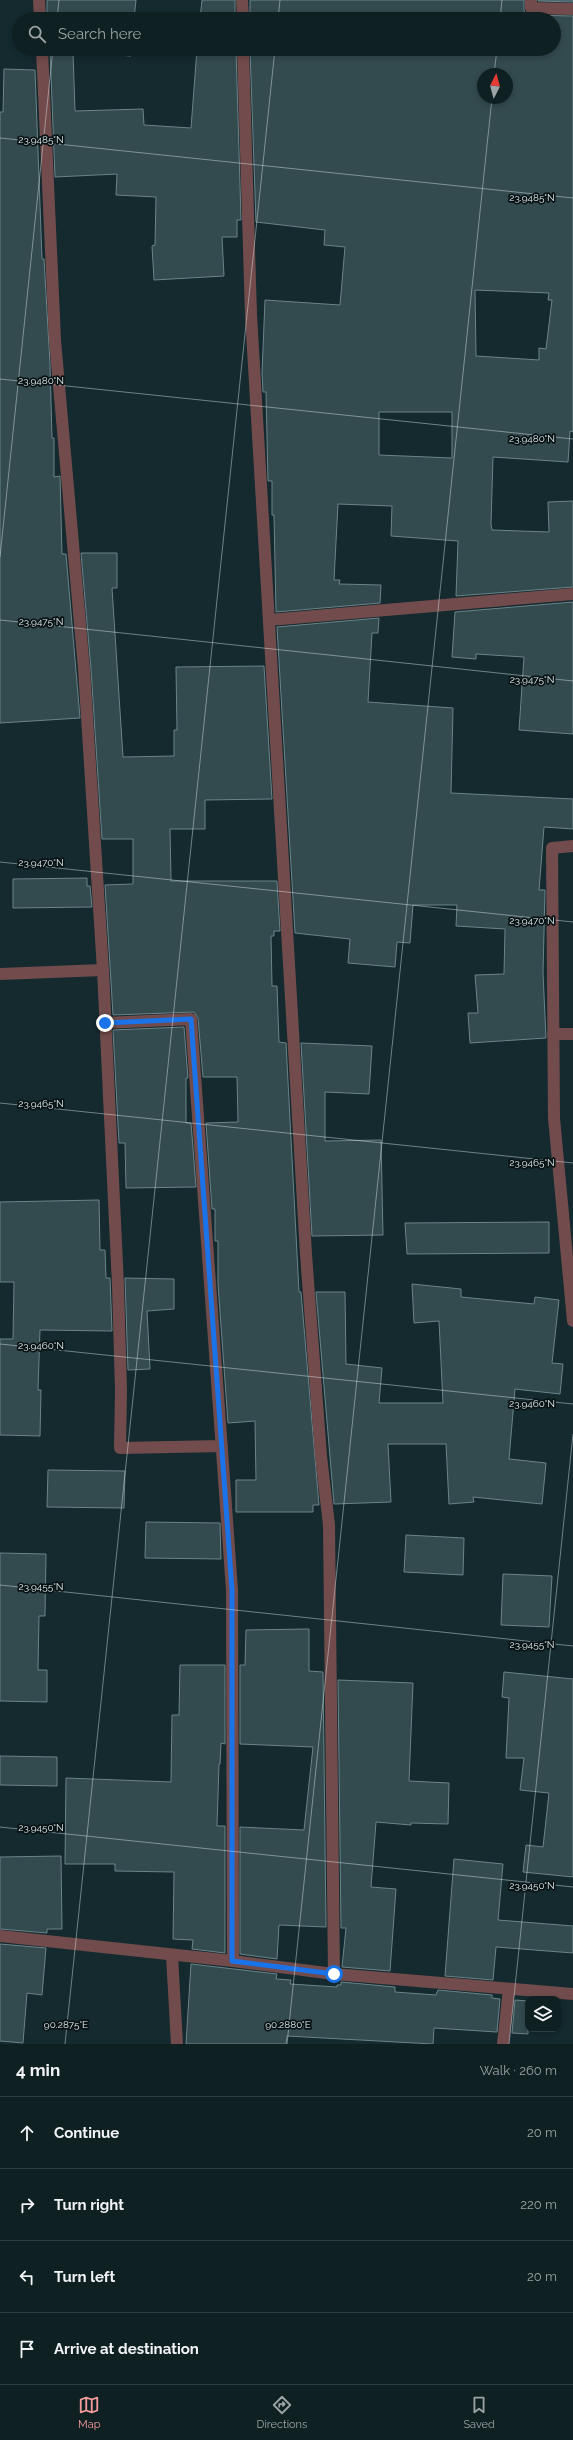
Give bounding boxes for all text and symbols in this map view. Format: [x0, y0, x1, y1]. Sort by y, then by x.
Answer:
search box [12, 12, 561, 56]
icon: search [26, 23, 48, 45]
text: Search here [58, 25, 141, 43]
north arrow [477, 68, 513, 104]
text: 23.9485°N [18, 134, 64, 145]
text: 23.9485°N [509, 192, 555, 203]
text: 23.9480°N [18, 375, 64, 386]
text: 23.9480°N [509, 433, 555, 444]
text: 23.9475°N [19, 616, 63, 627]
text: 23.9475°N [510, 674, 554, 685]
text: 23.9470°N [18, 857, 64, 868]
text: 23.9470°N [509, 915, 555, 926]
route end [96, 1014, 114, 1032]
text: 23.9465°N [18, 1098, 64, 1109]
text: 23.9465°N [509, 1157, 555, 1168]
text: 23.9460°N [18, 1340, 64, 1351]
text: 23.9460°N [509, 1398, 555, 1409]
text: 23.9455°N [18, 1581, 64, 1592]
text: 23.9455°N [509, 1639, 555, 1650]
text: 23.9450°N [18, 1822, 64, 1833]
text: 23.9450°N [509, 1880, 555, 1891]
route start [325, 1965, 343, 1983]
map controls [525, 1996, 561, 2032]
button: layers [525, 1996, 561, 2032]
text: 90.2875°E [44, 2019, 88, 2030]
text: 90.2880°E [265, 2019, 311, 2030]
text: 4 min [16, 2060, 60, 2080]
text: Walk · 260 m [480, 2063, 557, 2078]
icon: ahead [16, 2122, 38, 2144]
text: Continue [54, 2124, 119, 2142]
text: 20 m [527, 2125, 557, 2140]
icon: right [16, 2194, 38, 2216]
text: Turn right [54, 2196, 124, 2214]
text: 220 m [520, 2197, 557, 2212]
icon: left [16, 2266, 38, 2288]
text: Turn left [54, 2268, 115, 2286]
text: 20 m [527, 2269, 557, 2284]
icon: arrive [16, 2338, 38, 2360]
text: Arrive at destination [54, 2340, 199, 2358]
tab: Map [78, 2394, 100, 2431]
tab: Directions [257, 2394, 307, 2431]
tab: Saved [463, 2394, 495, 2431]

